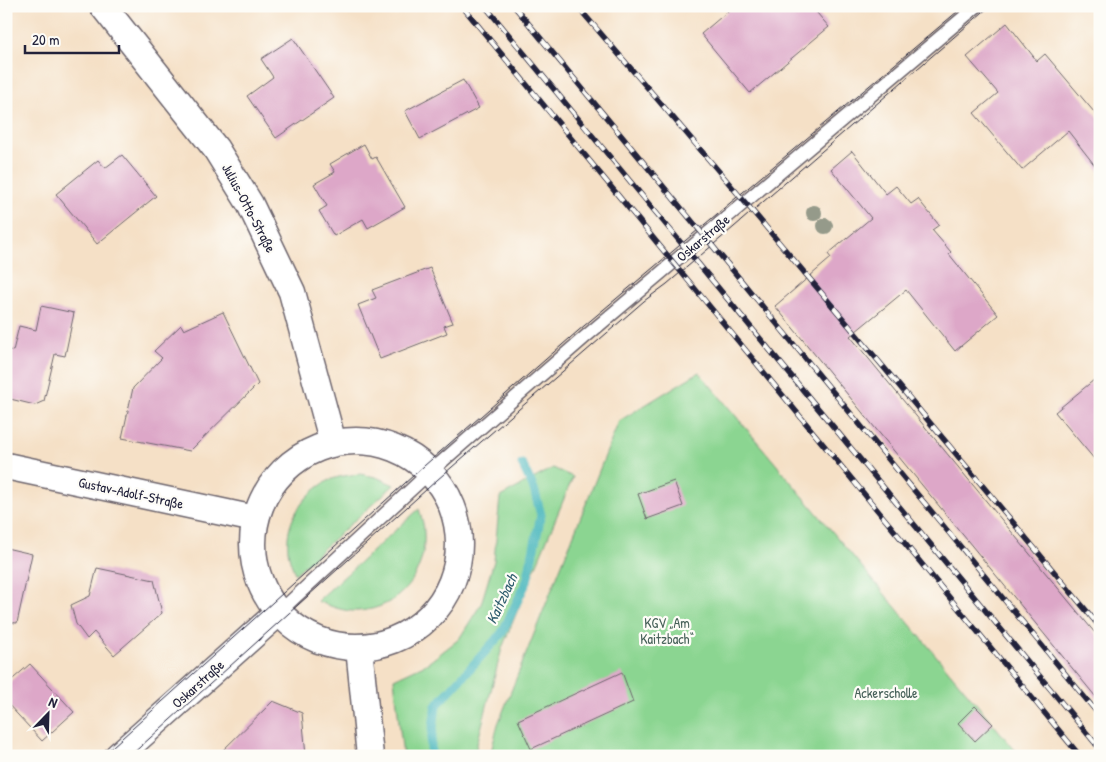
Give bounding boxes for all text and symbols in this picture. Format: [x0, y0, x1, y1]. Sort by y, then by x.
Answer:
scale bar [25, 22, 119, 54]
text: 20 m [32, 29, 59, 50]
street label: Julius-Otto-Straße [217, 160, 281, 256]
street label: Oskarstraße [672, 210, 734, 266]
street label: Gustav-Adolf-Straße [77, 472, 186, 514]
water label: Kaitzbach [481, 569, 523, 627]
park label: KGV „Am Kaitzbach“ [640, 613, 694, 648]
street label: Oskarstraße [168, 655, 229, 713]
park label: Ackerscholle [855, 683, 918, 702]
north arrow [22, 690, 72, 740]
text: N [46, 691, 61, 712]

